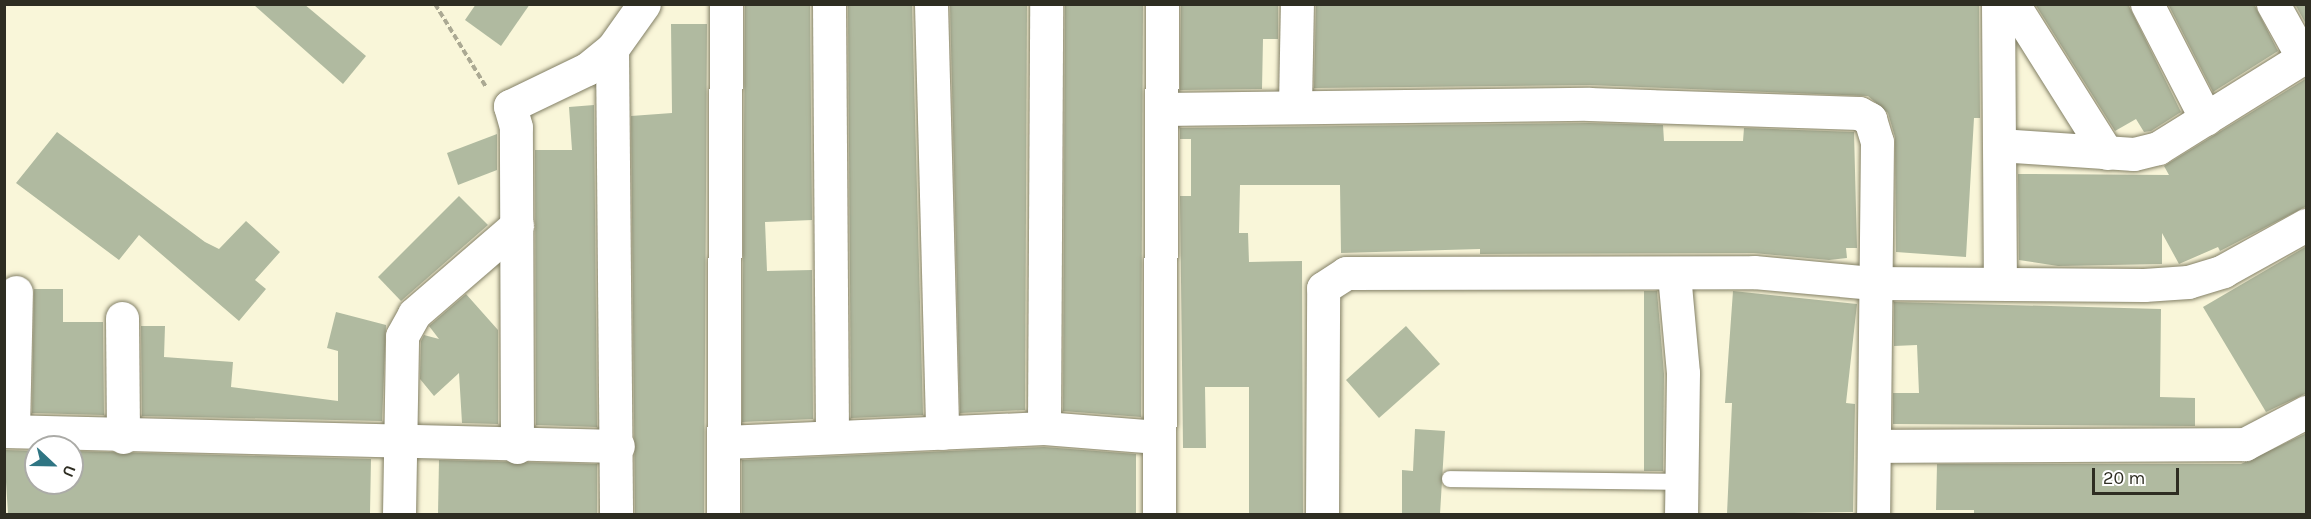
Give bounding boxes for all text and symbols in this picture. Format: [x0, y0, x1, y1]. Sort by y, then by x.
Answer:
north arrow [24, 435, 84, 495]
scale bar [2095, 456, 2182, 494]
text: U [58, 462, 80, 480]
text: 20 m [2103, 467, 2145, 489]

